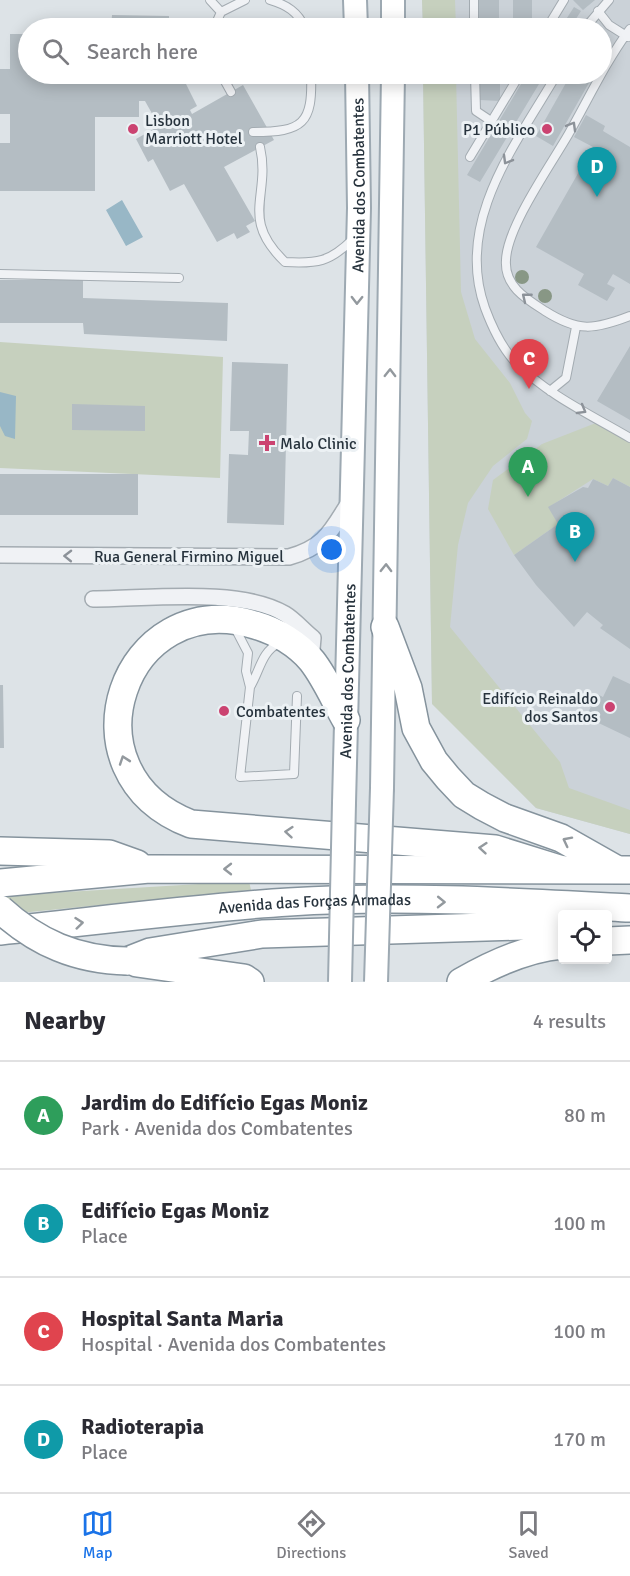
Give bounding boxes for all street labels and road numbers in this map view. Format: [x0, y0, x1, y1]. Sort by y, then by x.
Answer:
street label: Avenida dos Combatentes [348, 98, 370, 273]
street label: Rua General Firmino Miguel [94, 547, 284, 567]
street label: Avenida dos Combatentes [336, 583, 361, 759]
street label: Avenida das Forças Armadas [217, 890, 411, 918]

